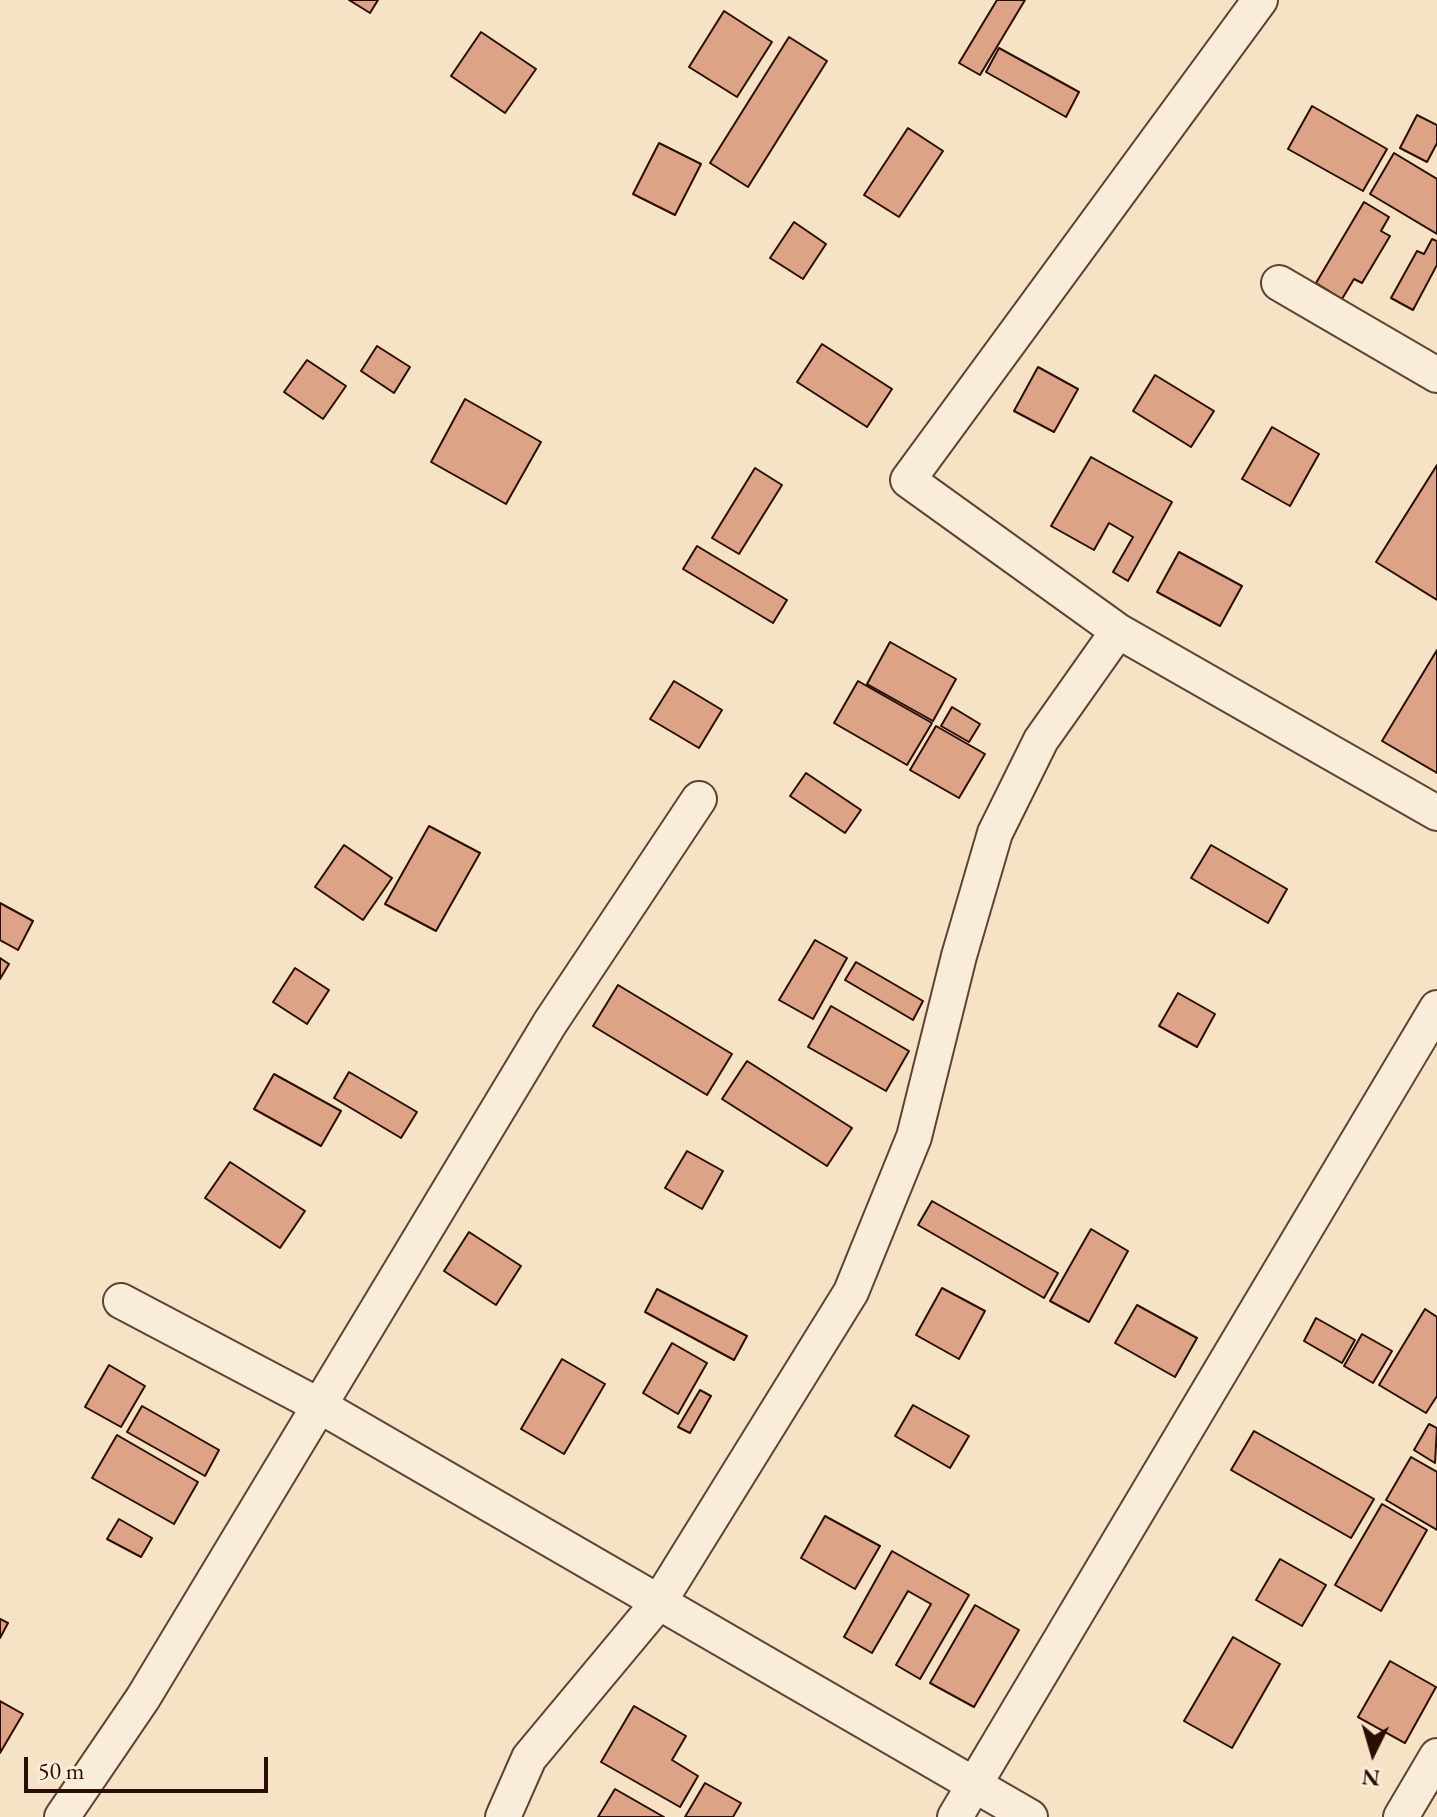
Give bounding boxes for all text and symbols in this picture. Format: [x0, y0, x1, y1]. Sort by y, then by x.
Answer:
north arrow [1333, 1713, 1413, 1793]
scale bar [28, 1741, 272, 1791]
text: 50 m [38, 1755, 85, 1786]
text: N [1361, 1762, 1381, 1793]

